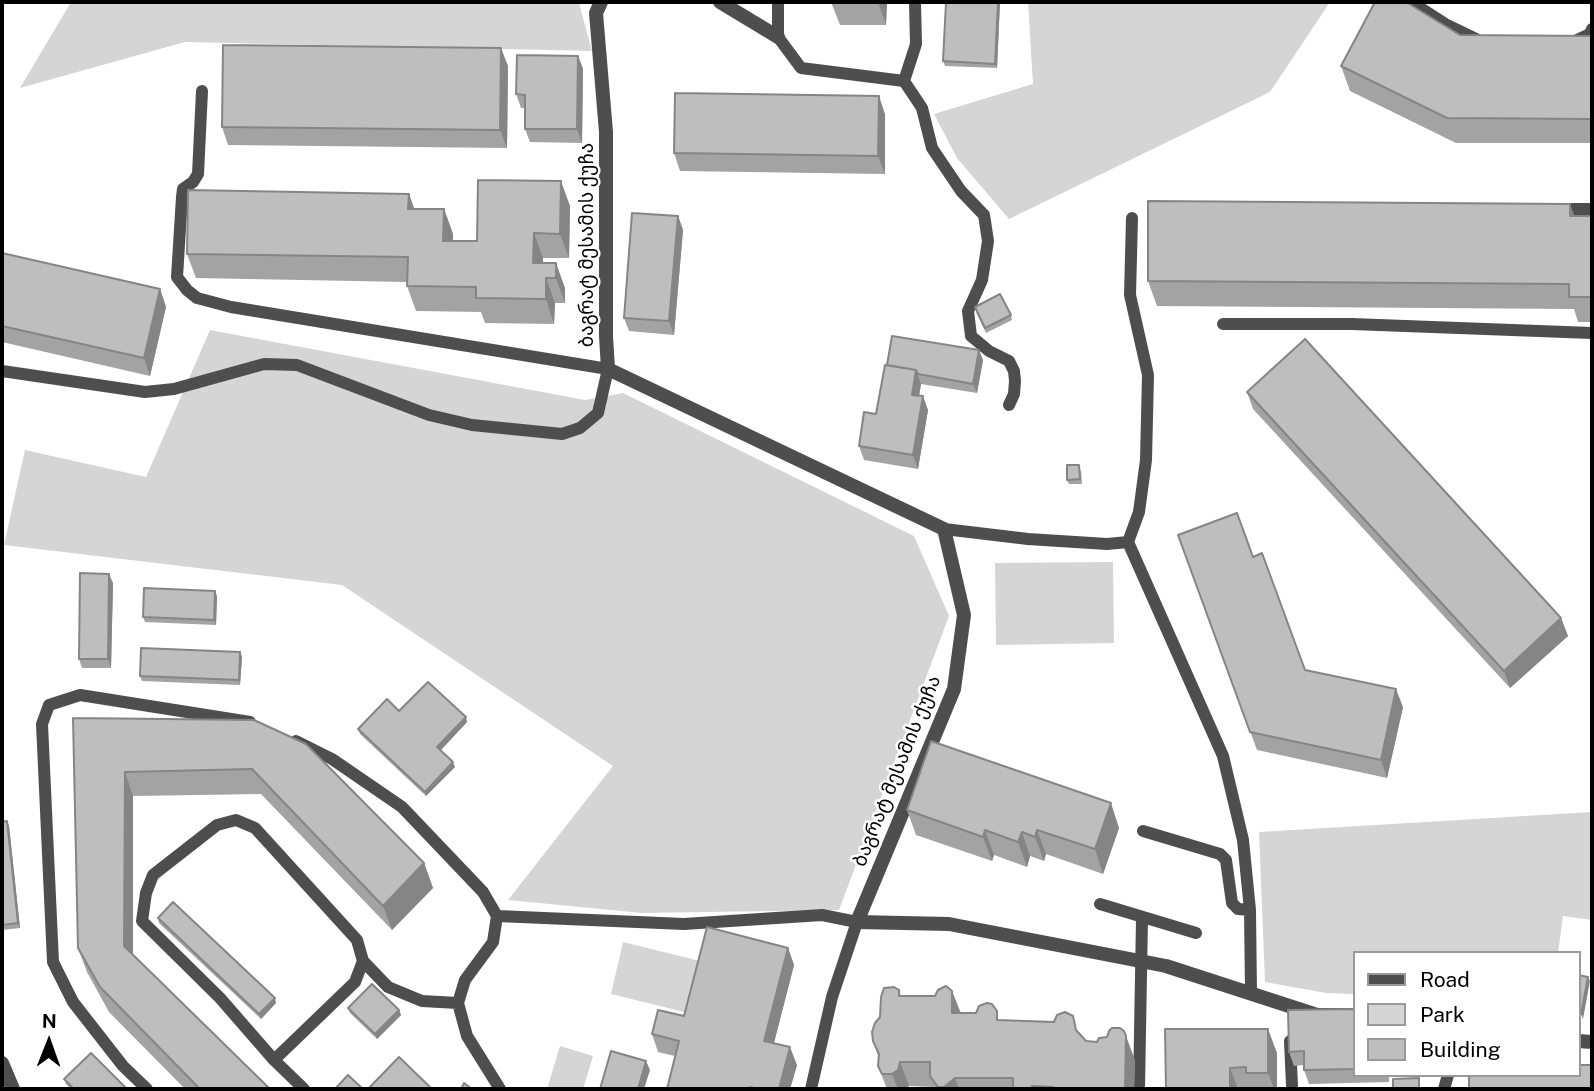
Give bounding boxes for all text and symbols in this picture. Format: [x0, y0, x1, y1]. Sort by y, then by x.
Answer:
street label: ბაგრატ მესამის ქუჩა [576, 143, 598, 347]
street label: ბაგრატ მესამის ქუჩა [848, 672, 946, 870]
legend [1352, 951, 1580, 1077]
text: Road [1420, 967, 1470, 992]
text: Park [1420, 1002, 1465, 1027]
north arrow [14, 1007, 84, 1077]
text: N [42, 1010, 57, 1032]
text: Building [1420, 1037, 1501, 1062]

